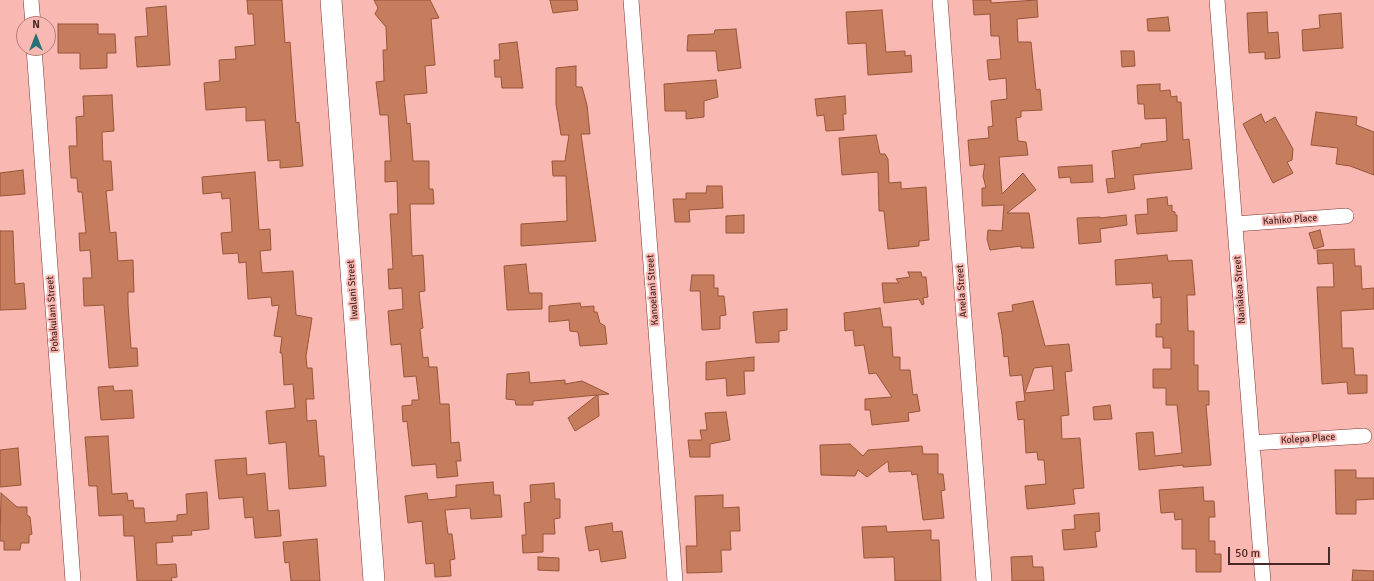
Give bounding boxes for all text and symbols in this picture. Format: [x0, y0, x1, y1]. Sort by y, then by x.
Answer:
north arrow [16, 16, 56, 56]
text: N [32, 18, 40, 31]
street label: Kahiko Place [1262, 212, 1318, 228]
street label: Kanoelani Street [645, 254, 661, 326]
street label: Naniakea Street [1232, 256, 1248, 324]
street label: Iwalani Street [345, 260, 361, 320]
street label: Anela Street [954, 264, 970, 318]
street label: Pohakulani Street [44, 276, 62, 352]
street label: Kolepa Place [1280, 431, 1336, 447]
scale bar [1230, 539, 1332, 565]
text: 50 m [1235, 546, 1260, 561]

